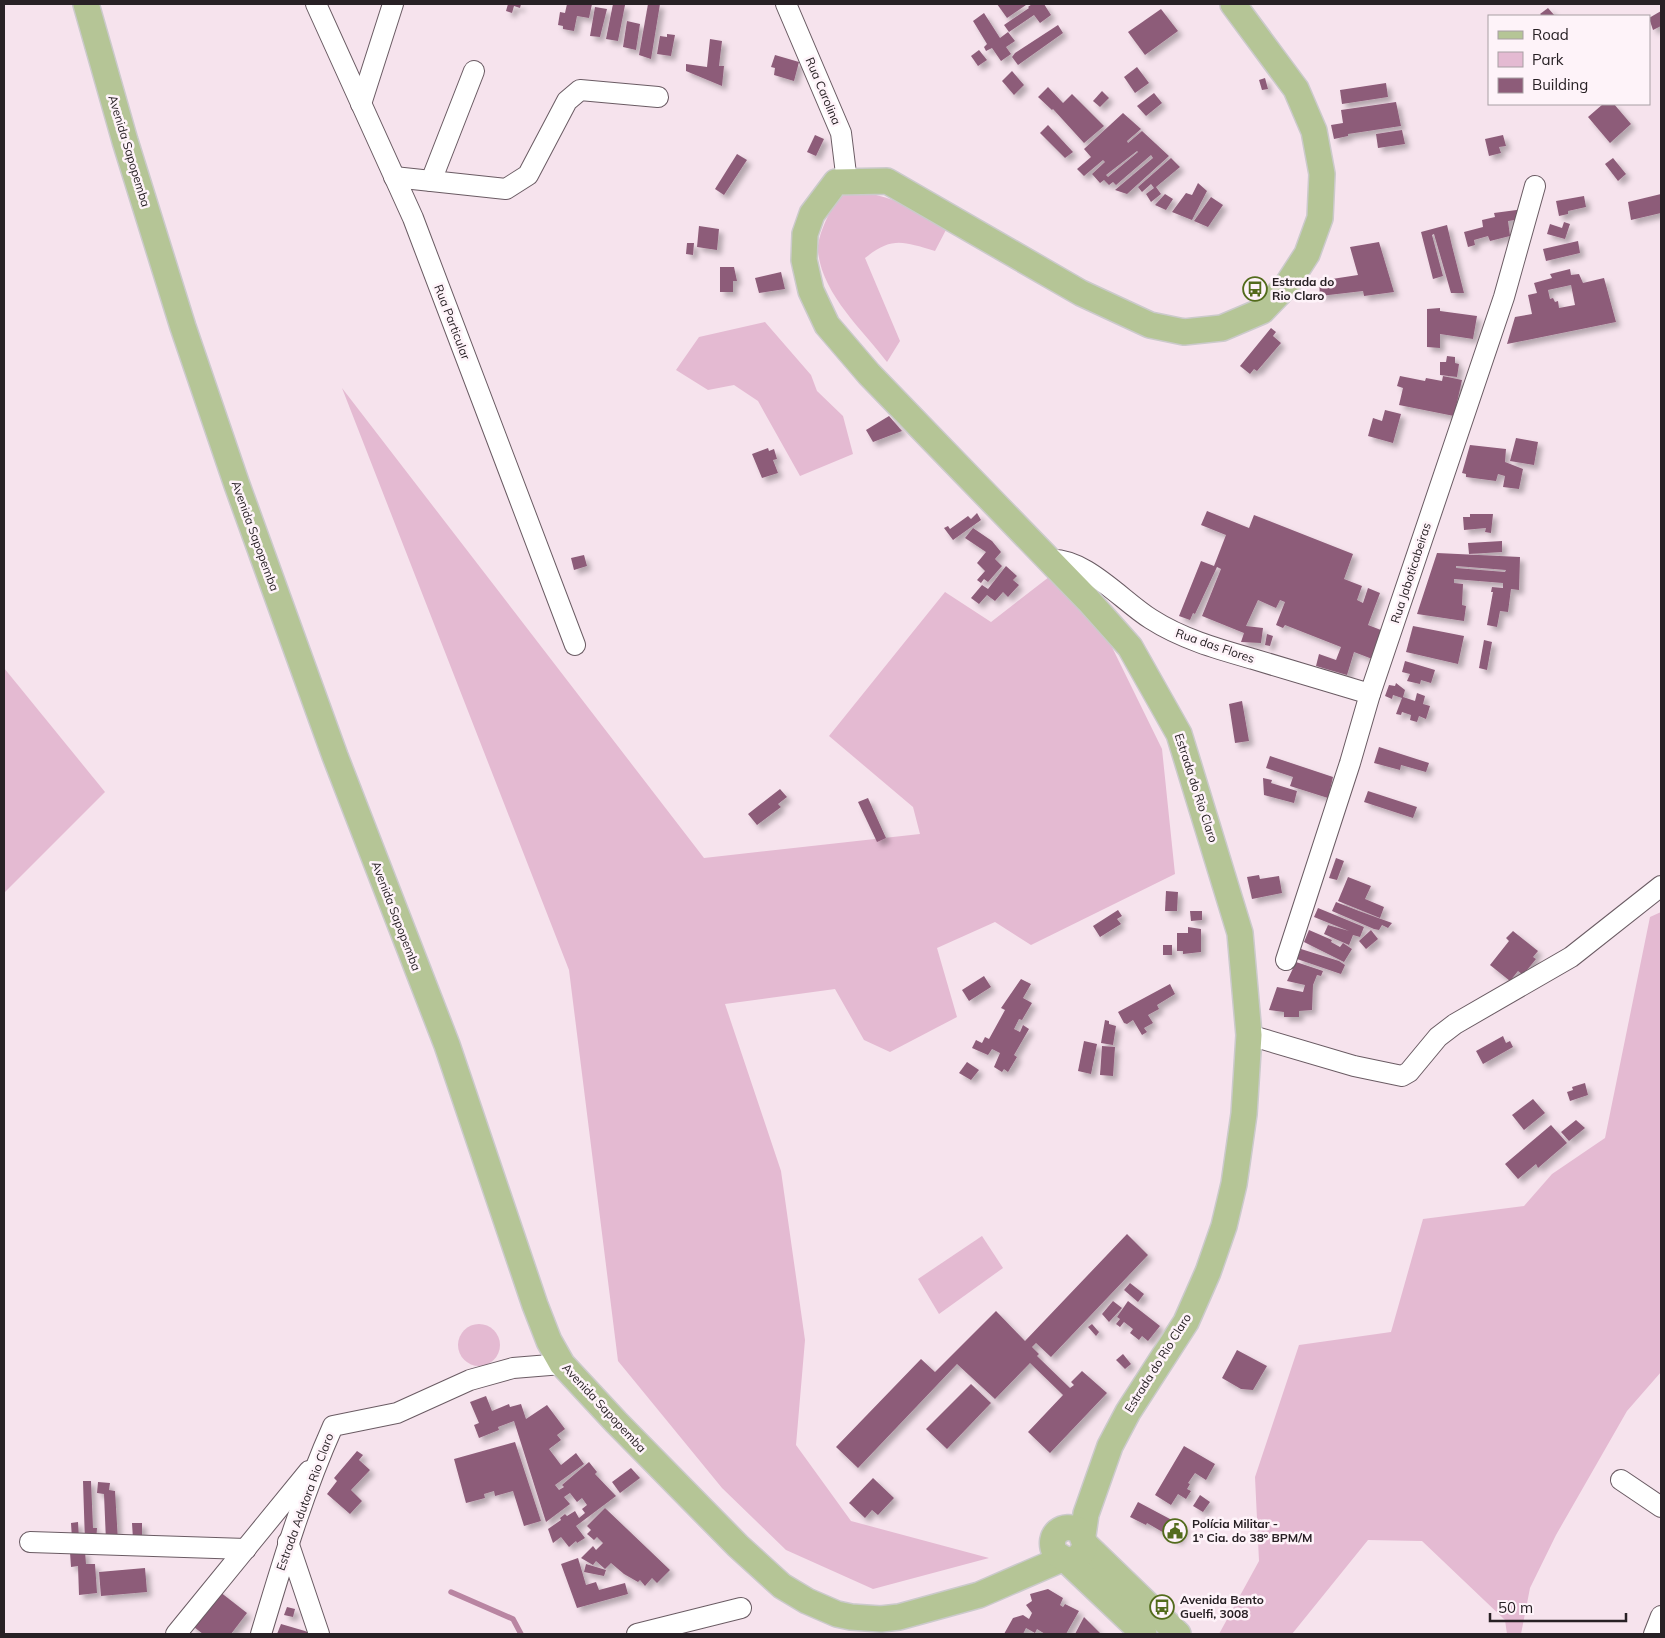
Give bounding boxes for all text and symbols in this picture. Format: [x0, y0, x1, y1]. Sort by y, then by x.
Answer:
legend [1488, 15, 1650, 105]
text: Road [1532, 25, 1569, 44]
text: Park [1532, 50, 1564, 69]
street label: Rua Carolina [803, 55, 844, 127]
text: Building [1532, 75, 1588, 94]
street label: Avenida Sapopemba [105, 93, 154, 209]
place label: Estrada do Rio Claro [1272, 274, 1334, 303]
bus stop icon: Estrada do Rio Claro [1242, 276, 1268, 302]
street label: Rua Particular [431, 282, 474, 362]
street label: Avenida Sapopemba [229, 479, 282, 593]
street label: Rua Jaboticabeiras [1387, 521, 1434, 625]
street label: Rua das Flores [1174, 625, 1257, 666]
street label: Estrada do Rio Claro [1172, 731, 1221, 844]
street label: Avenida Sapopemba [369, 859, 424, 973]
street label: Estrada do Rio Claro [1121, 1310, 1194, 1415]
street label: Avenida Sapopemba [559, 1360, 649, 1455]
street label: Estrada Adutora Rio Claro [273, 1431, 336, 1573]
place label: Polícia Militar - 1ª Cia. do 38º BPM/M [1192, 1516, 1312, 1545]
public building icon: Polícia Militar - 1ª Cia. do 38º BPM/M [1162, 1518, 1188, 1544]
scale bar [1490, 1590, 1626, 1622]
place label: Avenida Bento Guelfi, 3008 [1180, 1592, 1264, 1621]
bus stop icon: Avenida Bento Guelfi, 3008 [1149, 1594, 1175, 1620]
text: 50 m [1498, 1598, 1533, 1617]

